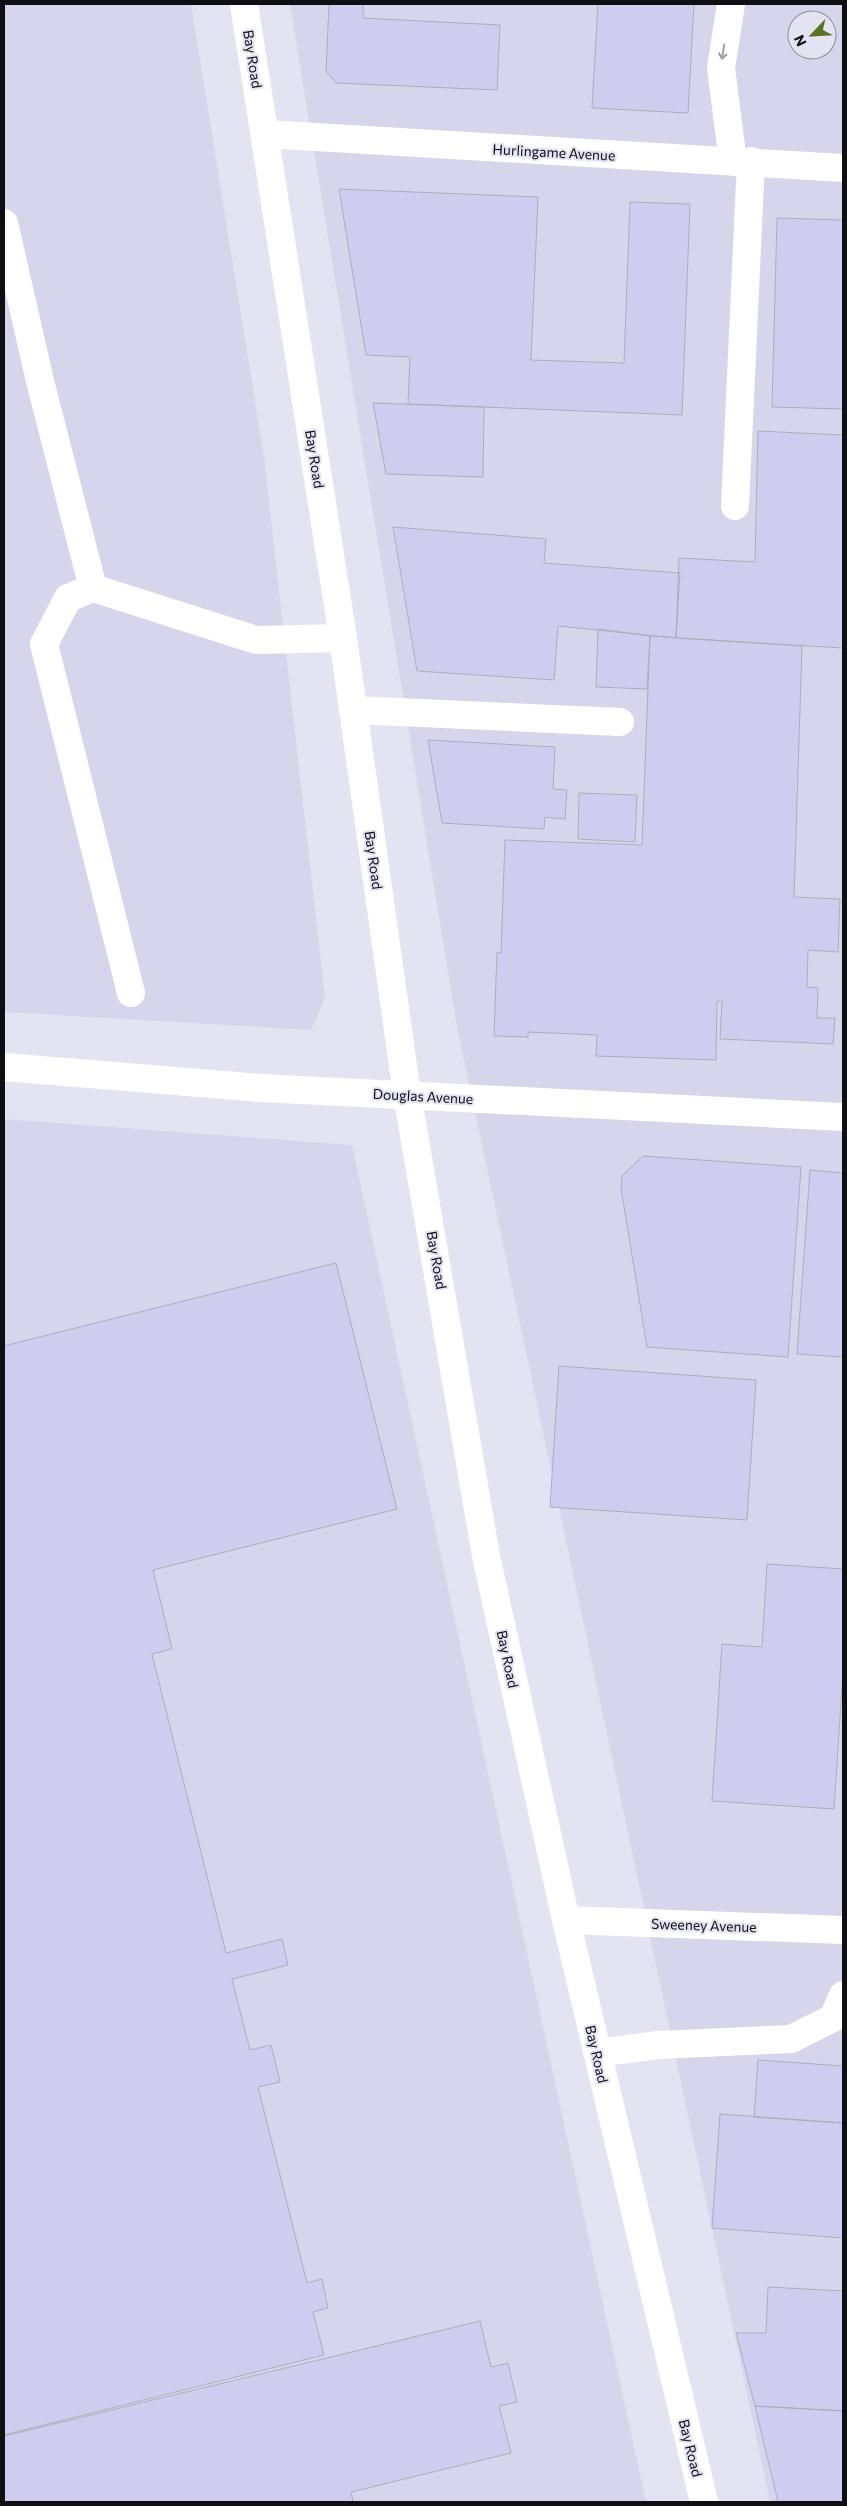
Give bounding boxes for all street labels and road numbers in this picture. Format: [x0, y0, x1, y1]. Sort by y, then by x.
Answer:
street label: Bay Road [240, 29, 266, 89]
street label: Hurlingame Avenue [492, 140, 616, 164]
street label: Bay Road [302, 429, 328, 489]
street label: Bay Road [361, 830, 387, 890]
street label: Douglas Avenue [372, 1085, 474, 1107]
street label: Bay Road [424, 1230, 450, 1290]
street label: Bay Road [494, 1628, 522, 1690]
street label: Sweeney Avenue [651, 1915, 757, 1935]
street label: Bay Road [582, 2023, 612, 2085]
street label: Bay Road [676, 2417, 706, 2479]

